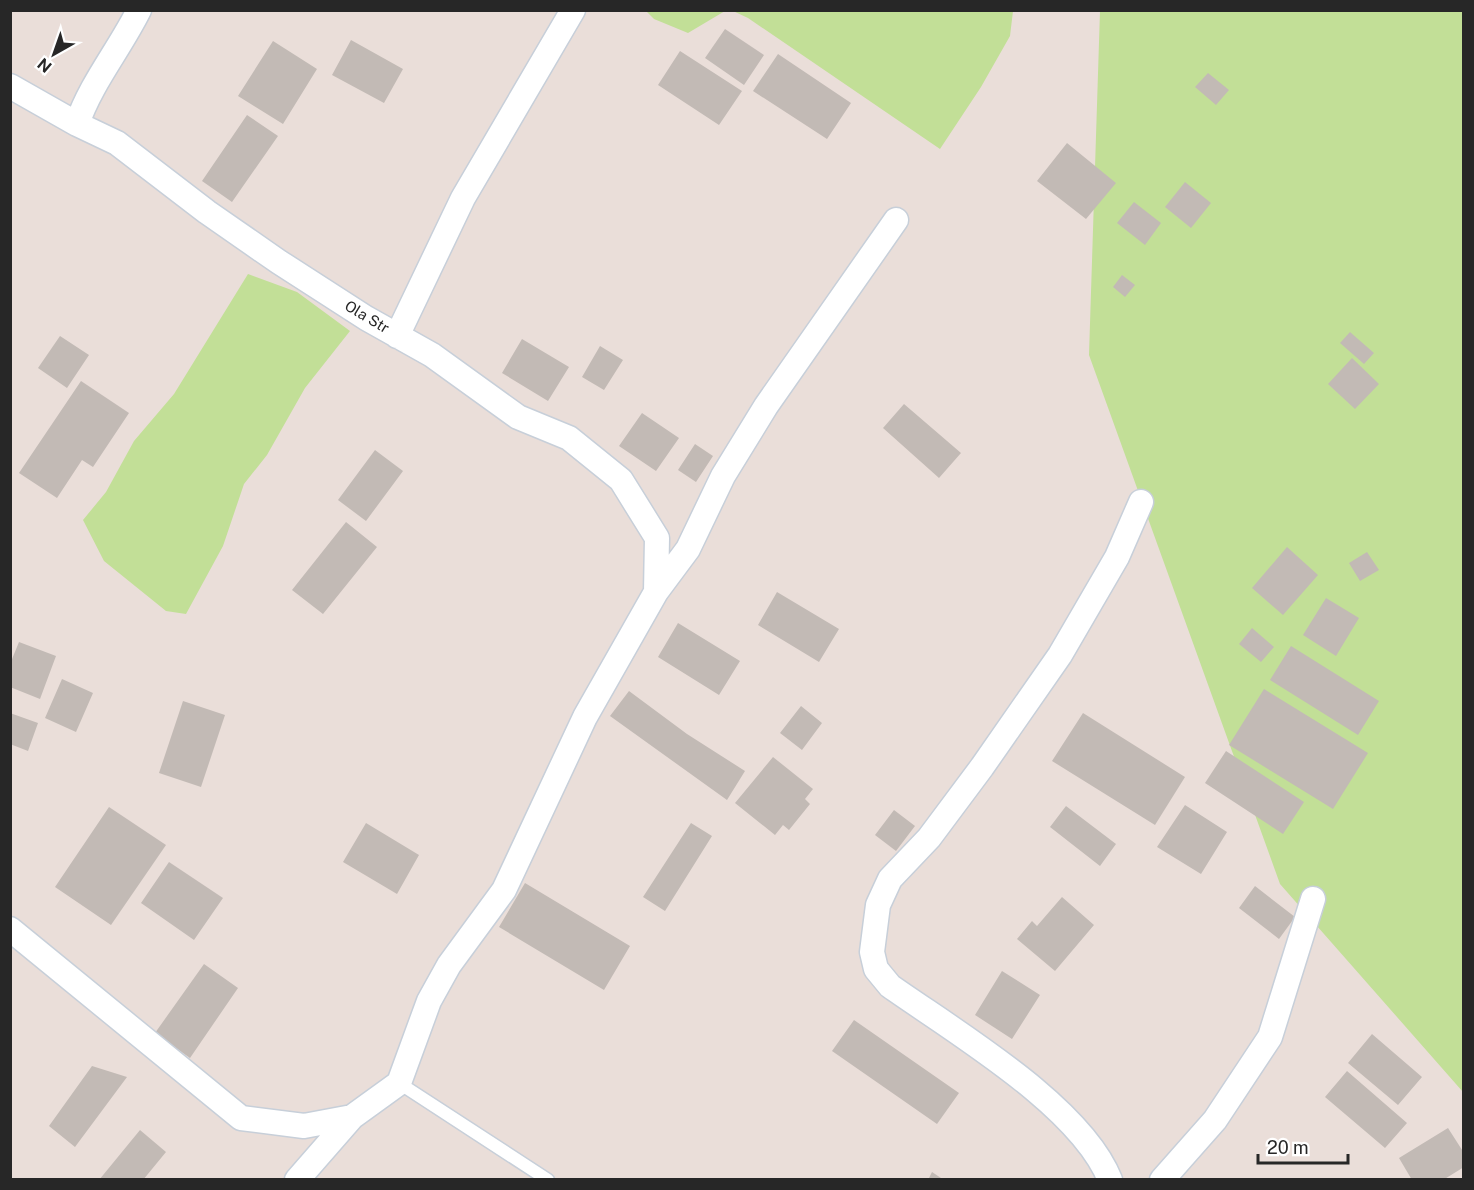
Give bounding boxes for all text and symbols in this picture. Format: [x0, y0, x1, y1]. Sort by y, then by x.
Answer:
north arrow [24, 24, 84, 84]
text: N [34, 54, 56, 76]
street label: Ola Str [342, 297, 393, 336]
scale bar [1258, 1127, 1348, 1165]
text: 20 m [1267, 1137, 1309, 1158]

